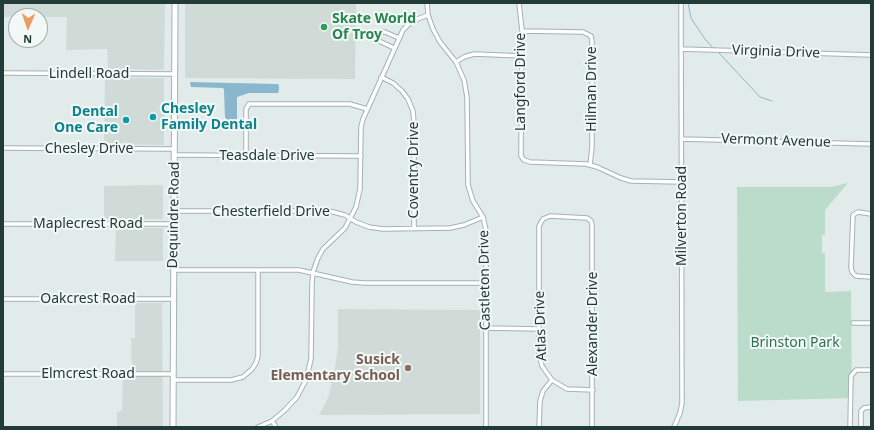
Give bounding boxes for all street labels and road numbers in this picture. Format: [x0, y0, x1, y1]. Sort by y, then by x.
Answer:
street label: Langford Drive [513, 33, 529, 131]
street label: Virginia Drive [732, 42, 820, 62]
street label: Hilman Drive [584, 46, 600, 132]
street label: Lindell Road [49, 66, 129, 82]
street label: Coventry Drive [406, 122, 422, 218]
street label: Vermont Avenue [721, 131, 831, 151]
street label: Chesley Drive [45, 141, 133, 157]
street label: Teasdale Drive [219, 148, 315, 164]
street label: Dequindre Road [165, 161, 183, 269]
street label: Milverton Road [674, 166, 690, 266]
street label: Chesterfield Drive [212, 204, 330, 220]
street label: Maplecrest Road [33, 216, 143, 232]
street label: Castleton Drive [476, 230, 494, 330]
street label: Alexander Drive [585, 272, 601, 376]
street label: Oakcrest Road [40, 291, 136, 307]
street label: Atlas Drive [531, 291, 551, 361]
street label: Elmcrest Road [41, 366, 135, 382]

